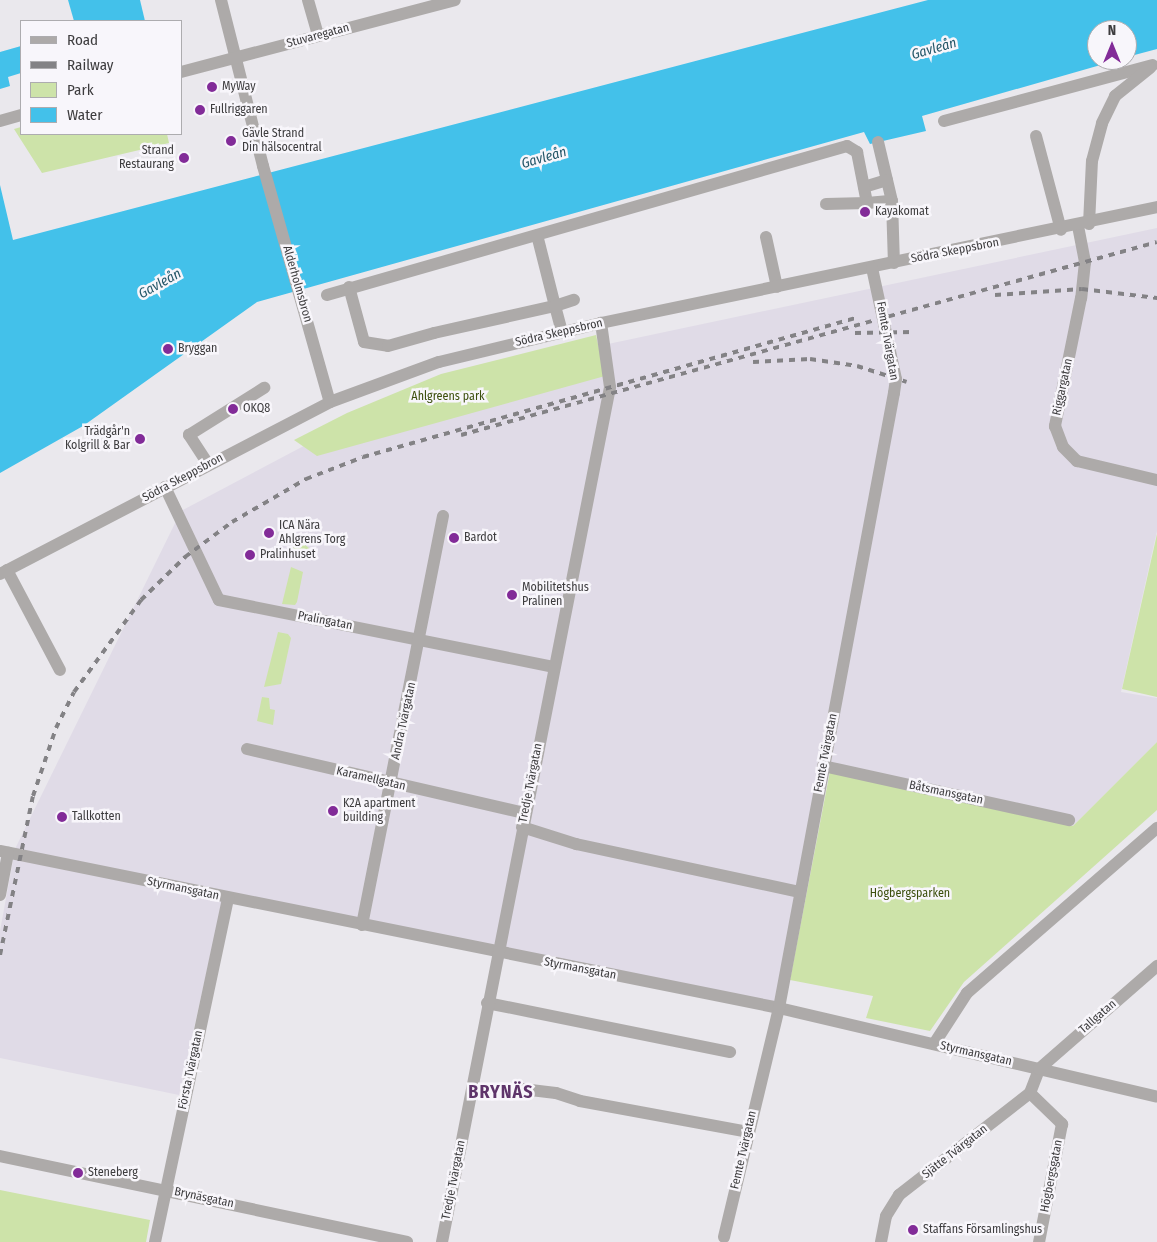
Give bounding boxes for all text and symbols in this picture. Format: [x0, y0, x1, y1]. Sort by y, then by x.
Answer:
legend [20, 20, 182, 135]
north arrow [1087, 20, 1137, 70]
street label: Stuvaregatan [285, 21, 351, 51]
text: N [1108, 22, 1116, 39]
text: Road [67, 31, 98, 49]
water label: Gavleån [910, 35, 958, 63]
text: Railway [67, 56, 114, 74]
place label: MyWay [222, 80, 256, 94]
text: Park [67, 81, 94, 99]
marker: MyWay [206, 81, 218, 93]
place label: Fullriggaren [210, 103, 268, 117]
marker: Fullriggaren [194, 104, 206, 116]
text: Water [67, 106, 102, 124]
place label: Gävle Strand Din hälsocentral [242, 127, 322, 155]
marker: Gävle Strand Din hälsocentral [224, 134, 238, 148]
place label: Strand Restaurang [119, 144, 174, 172]
water label: Gavleån [520, 144, 568, 172]
marker: Strand Restaurang [178, 152, 190, 164]
place label: Kayakomat [875, 205, 929, 219]
marker: Kayakomat [859, 206, 871, 218]
street label: Södra Skeppsbron [910, 235, 1000, 267]
street label: Alderholmsbron [279, 244, 315, 324]
water label: Gavleån [136, 265, 184, 303]
street label: Femte Tvärgatan [873, 300, 901, 382]
street label: Södra Skeppsbron [514, 316, 604, 350]
place label: Bryggan [178, 342, 217, 356]
marker: Bryggan [162, 343, 174, 355]
street label: Riggargatan [1050, 357, 1076, 417]
park label: Ahlgreens park [411, 390, 485, 404]
place label: OKQ8 [243, 402, 270, 416]
marker: OKQ8 [227, 403, 239, 415]
place label: Trädgår'n Kolgrill & Bar [65, 425, 130, 453]
marker: Trädgår'n Kolgrill & Bar [134, 433, 146, 445]
street label: Södra Skeppsbron [140, 451, 226, 505]
place label: ICA Nära Ahlgrens Torg [279, 519, 345, 547]
marker: ICA Nära Ahlgrens Torg [263, 527, 275, 539]
place label: Bardot [464, 531, 497, 545]
marker: Bardot [448, 532, 460, 544]
place label: Pralinhuset [260, 548, 316, 562]
marker: Pralinhuset [244, 549, 256, 561]
place label: Mobilitetshus Pralinen [522, 581, 589, 609]
marker: Mobilitetshus Pralinen [506, 589, 518, 601]
street label: Pralingatan [296, 609, 354, 633]
street label: Andra Tvärgatan [389, 681, 419, 761]
street label: Femte Tvärgatan [811, 712, 841, 794]
street label: Tredje Tvärgatan [516, 742, 546, 824]
street label: Karamellgatan [335, 764, 407, 794]
street label: Båtsmansgatan [908, 778, 984, 808]
place label: K2A apartment building [343, 797, 415, 825]
marker: K2A apartment building [327, 805, 339, 817]
place label: Tallkotten [72, 810, 121, 824]
marker: Tallkotten [56, 811, 68, 823]
street label: Styrmansgatan [146, 874, 220, 904]
park label: Högbergsparken [870, 887, 950, 901]
street label: Styrmansgatan [543, 955, 617, 983]
street label: Tallgatan [1077, 997, 1119, 1037]
street label: Första Tvärgatan [176, 1029, 206, 1111]
street label: Styrmansgatan [939, 1039, 1013, 1069]
district label: BRYNÄS [468, 1081, 534, 1103]
street label: Femte Tvärgatan [728, 1109, 760, 1191]
street label: Sjätte Tvärgatan [920, 1122, 990, 1182]
street label: Tredje Tvärgatan [439, 1139, 469, 1221]
street label: Högbergsgatan [1038, 1139, 1066, 1213]
place label: Steneberg [88, 1166, 138, 1180]
marker: Steneberg [72, 1167, 84, 1179]
street label: Brynäsgatan [173, 1185, 235, 1211]
place label: Staffans Församlingshus [923, 1223, 1042, 1237]
marker: Staffans Församlingshus [907, 1224, 919, 1236]

